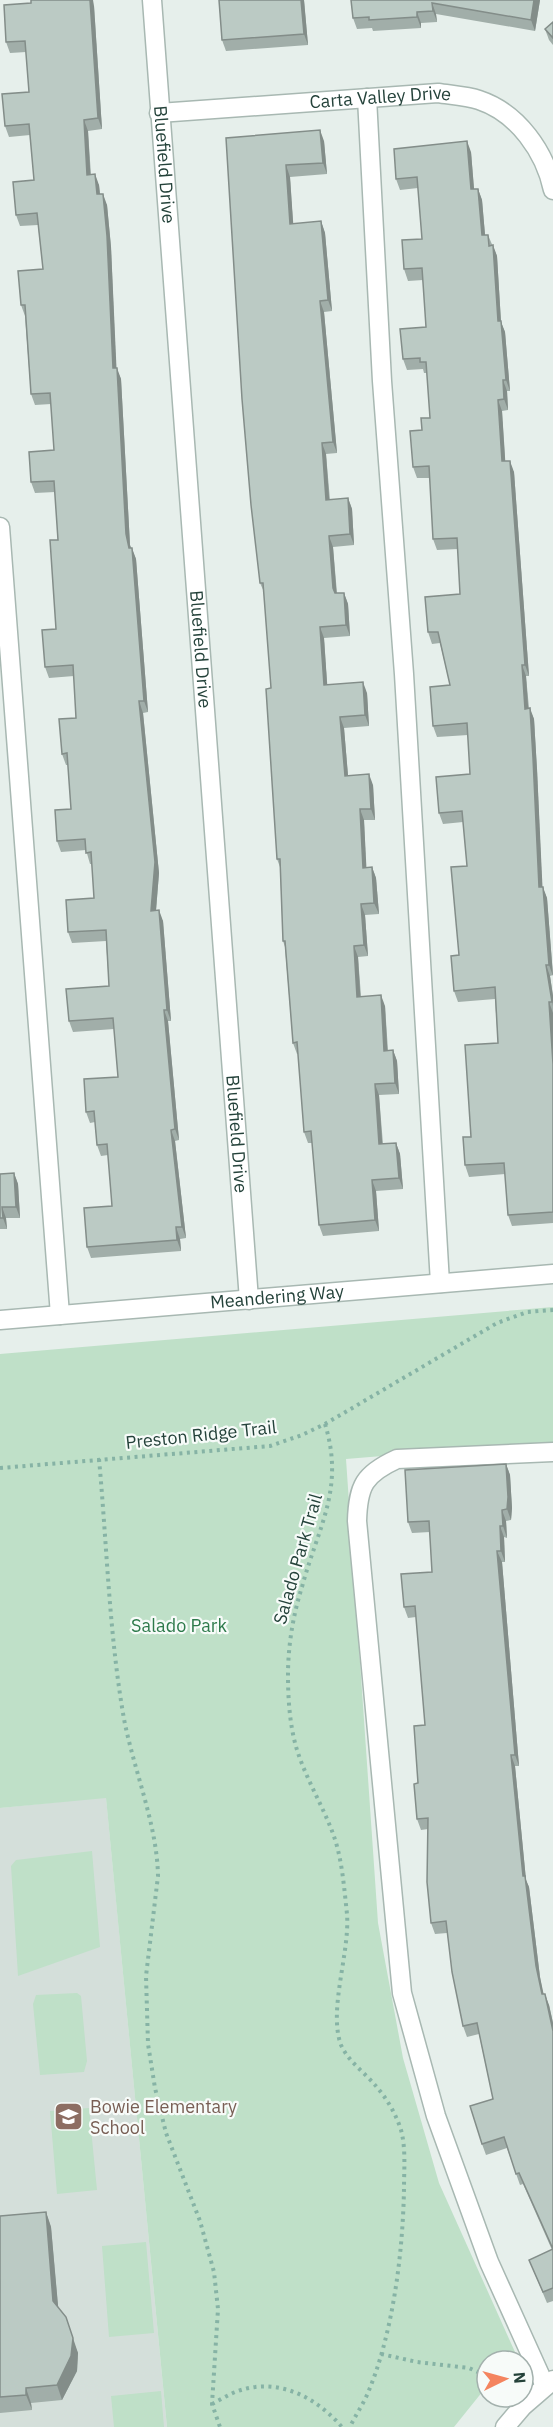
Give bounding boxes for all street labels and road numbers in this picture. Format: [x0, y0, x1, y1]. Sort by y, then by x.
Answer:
street label: Carta Valley Drive [309, 81, 453, 113]
street label: Bluefield Drive [149, 105, 181, 224]
street label: Bluefield Drive [185, 589, 217, 709]
street label: Bluefield Drive [221, 1074, 253, 1194]
street label: Meandering Way [209, 1279, 345, 1313]
street label: Preston Ridge Trail [124, 1415, 278, 1454]
street label: Salado Park Trail [268, 1491, 327, 1627]

